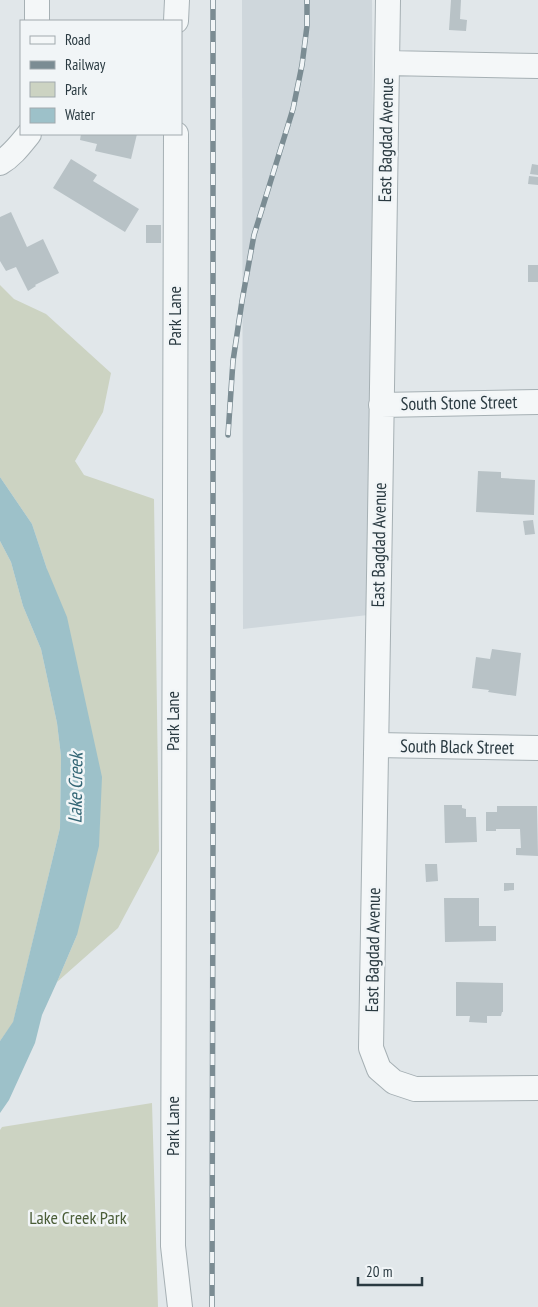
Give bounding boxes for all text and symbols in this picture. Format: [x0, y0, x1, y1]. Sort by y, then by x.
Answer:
legend [20, 20, 182, 135]
text: Road [65, 30, 91, 49]
text: Railway [65, 55, 106, 74]
street label: East Bagdad Avenue [373, 77, 398, 203]
text: Park [65, 80, 87, 99]
text: Water [65, 105, 96, 124]
street label: Park Lane [163, 286, 186, 346]
street label: South Stone Street [400, 390, 518, 415]
street label: East Bagdad Avenue [366, 482, 391, 608]
street label: Park Lane [161, 691, 184, 751]
street label: South Black Street [400, 734, 514, 759]
water label: Lake Creek [62, 750, 88, 824]
street label: East Bagdad Avenue [360, 887, 385, 1013]
street label: Park Lane [161, 1096, 184, 1156]
park label: Lake Creek Park [29, 1206, 127, 1229]
scale bar [358, 1254, 422, 1286]
text: 20 m [366, 1262, 392, 1281]

